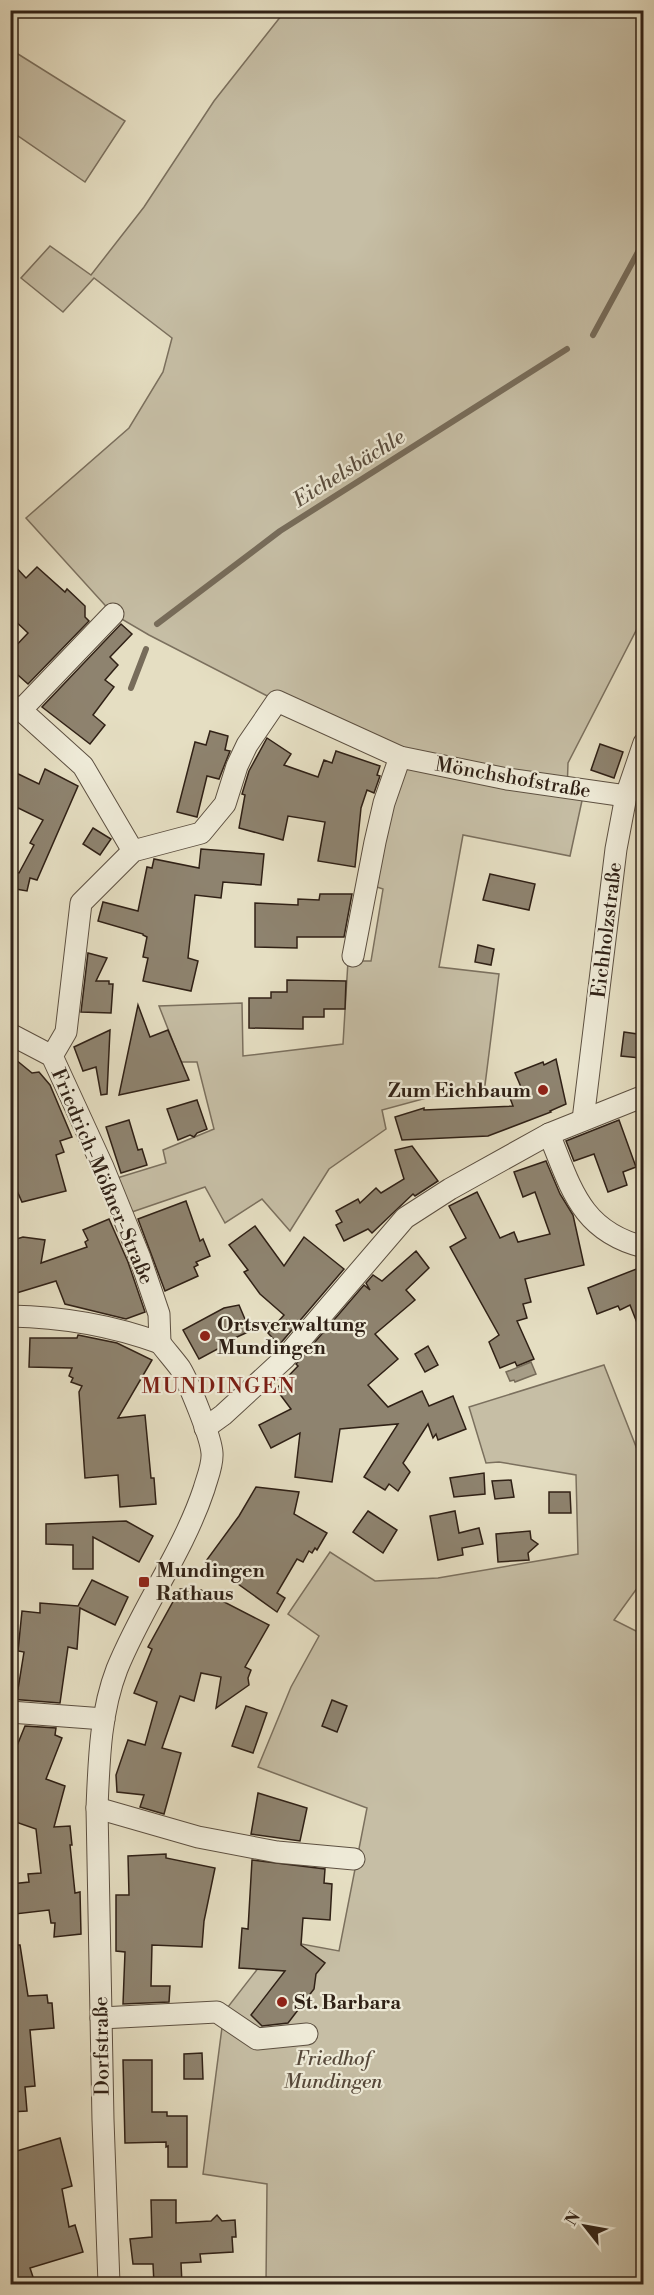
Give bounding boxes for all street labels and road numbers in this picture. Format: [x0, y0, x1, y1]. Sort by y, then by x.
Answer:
street label: Mönchshofstraße [433, 752, 593, 804]
street label: Eichholzstraße [587, 861, 628, 1000]
street label: Friedrich-Mößner-Straße [45, 1065, 158, 1288]
street label: Dorfstraße [89, 1996, 116, 2096]

